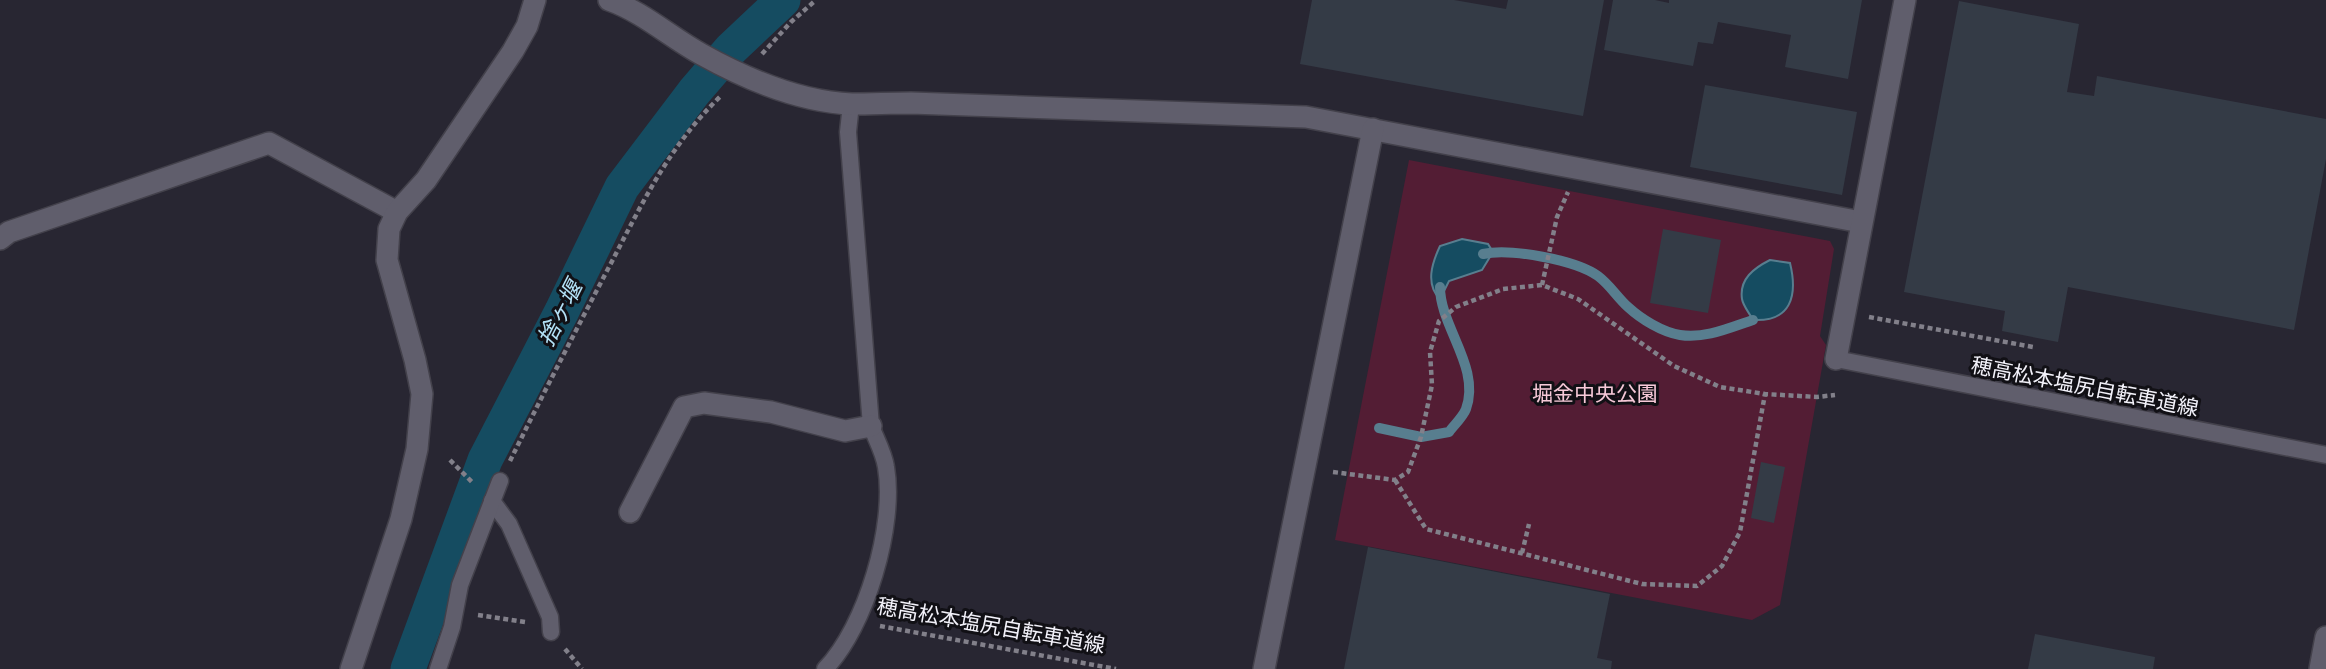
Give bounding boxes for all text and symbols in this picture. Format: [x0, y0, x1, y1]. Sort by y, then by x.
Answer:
water label: 捨ヶ堰 [529, 271, 591, 351]
street label: 穂高松本塩尻自転車道線 [1969, 350, 2201, 422]
park label: 堀金中央公園 [1532, 379, 1658, 407]
street label: 穂高松本塩尻自転車道線 [875, 591, 1107, 659]

